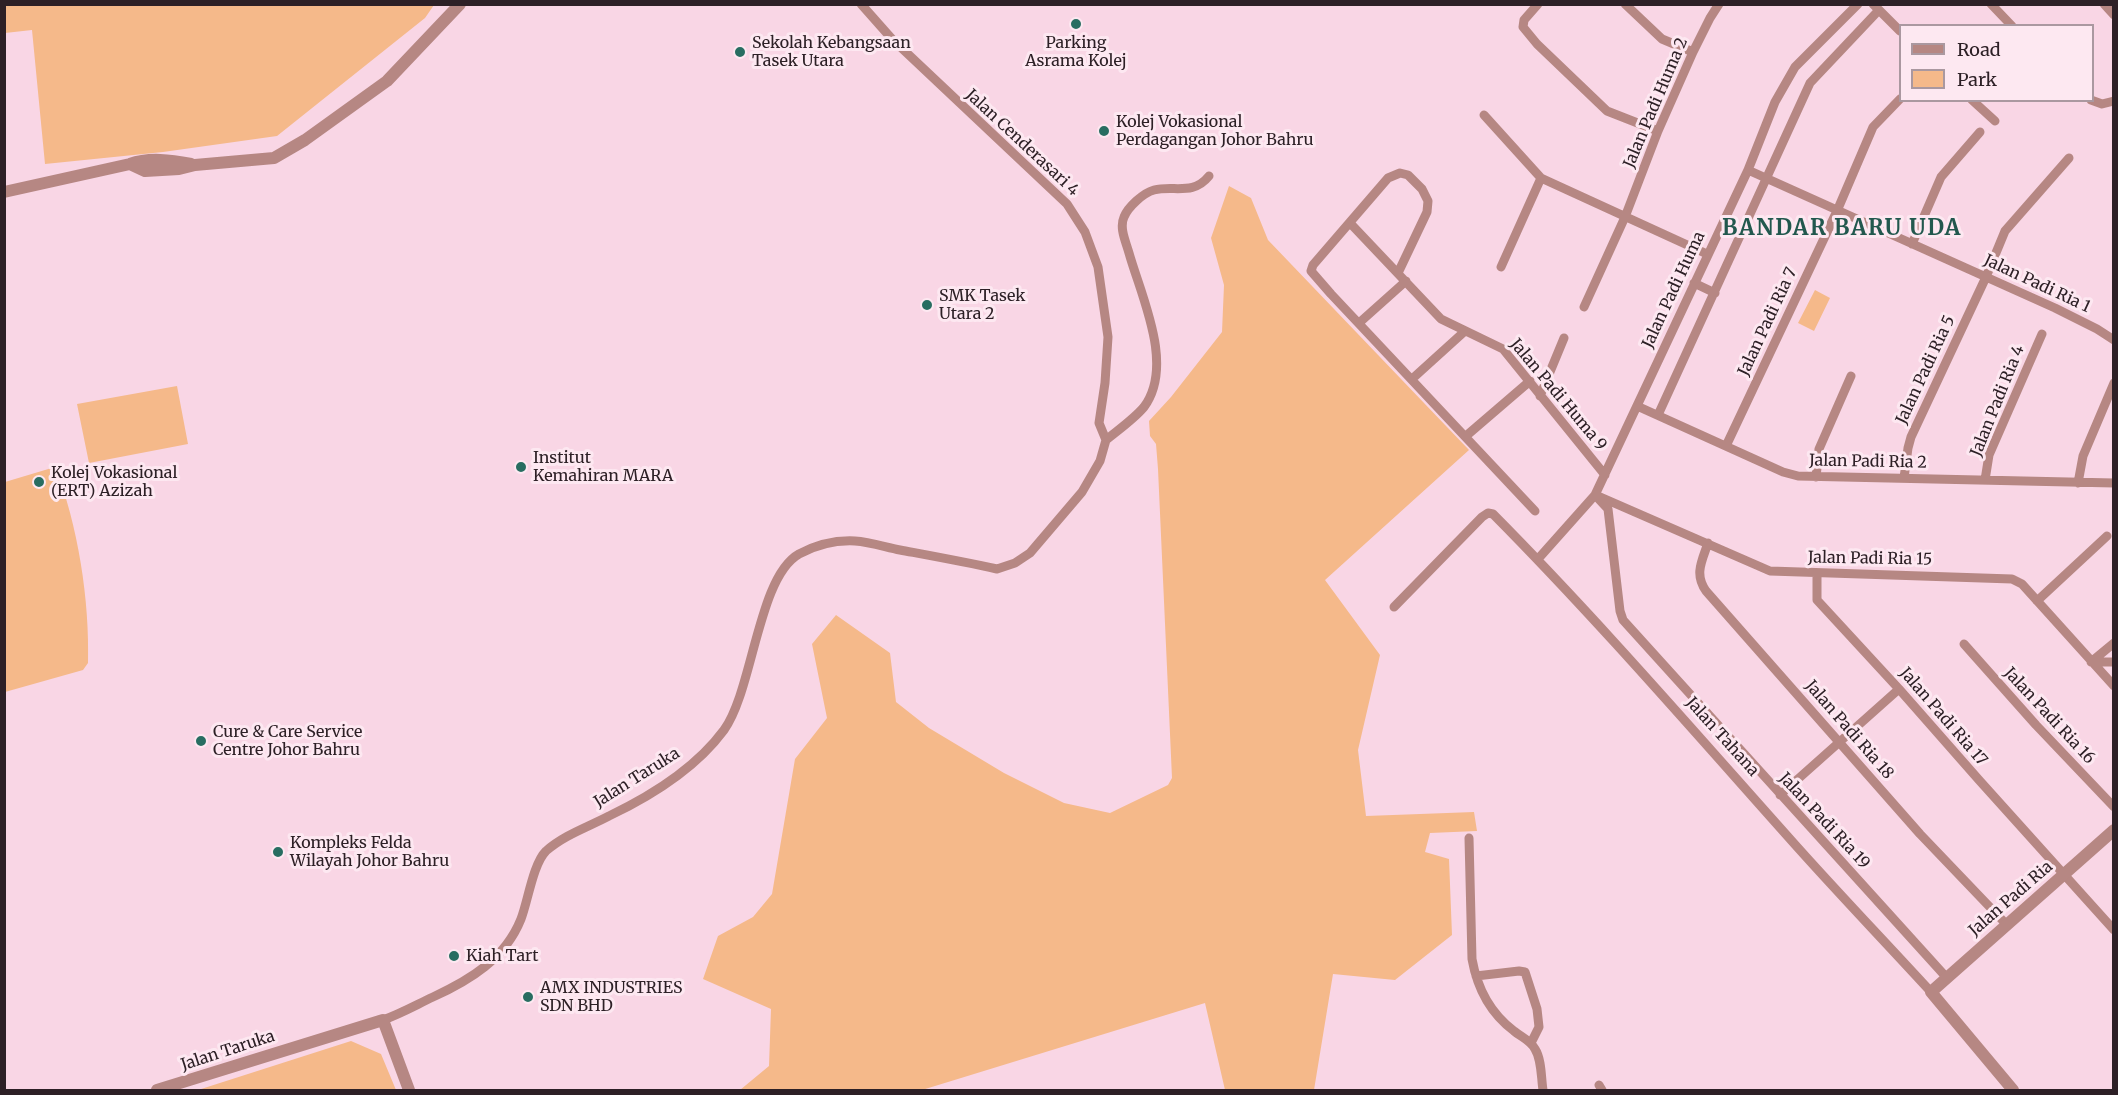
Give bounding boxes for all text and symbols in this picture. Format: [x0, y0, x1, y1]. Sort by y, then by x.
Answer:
marker: Parking Asrama Kolej [1069, 17, 1083, 31]
legend [1899, 24, 2094, 102]
place label: Sekolah Kebangsaan Tasek Utara [752, 33, 911, 71]
place label: Parking Asrama Kolej [1025, 33, 1127, 71]
street label: Jalan Padi Huma 2 [1620, 35, 1692, 171]
text: Road [1957, 38, 2001, 61]
marker: Sekolah Kebangsaan Tasek Utara [733, 45, 747, 59]
text: Park [1957, 68, 1997, 91]
street label: Jalan Cenderasari 4 [961, 86, 1083, 200]
place label: Kolej Vokasional Perdagangan Johor Bahru [1116, 112, 1314, 150]
marker: Kolej Vokasional Perdagangan Johor Bahru [1097, 124, 1111, 138]
district label: BANDAR BARU UDA [1722, 216, 1962, 242]
street label: Jalan Padi Huma [1639, 229, 1709, 351]
street label: Jalan Padi Ria 1 [1981, 251, 2093, 317]
street label: Jalan Padi Ria 7 [1735, 265, 1801, 379]
place label: SMK Tasek Utara 2 [939, 286, 1025, 324]
marker: SMK Tasek Utara 2 [920, 298, 934, 312]
street label: Jalan Padi Ria 5 [1892, 313, 1960, 427]
street label: Jalan Padi Huma 9 [1506, 335, 1610, 455]
street label: Jalan Padi Ria 4 [1967, 343, 2029, 459]
place label: Institut Kemahiran MARA [533, 448, 673, 486]
street label: Jalan Padi Ria 2 [1809, 451, 1927, 473]
marker: Institut Kemahiran MARA [514, 460, 528, 474]
place label: Kolej Vokasional (ERT) Azizah [51, 463, 177, 501]
marker: Kolej Vokasional (ERT) Azizah [32, 475, 46, 489]
street label: Jalan Padi Ria 15 [1808, 548, 1932, 570]
street label: Jalan Padi Ria 17 [1895, 664, 1991, 770]
street label: Jalan Padi Ria 16 [2000, 664, 2098, 768]
street label: Jalan Padi Ria 18 [1801, 677, 1897, 783]
street label: Jalan Tahana [1681, 693, 1763, 781]
place label: Cure & Care Service Centre Johor Bahru [213, 722, 362, 760]
marker: Cure & Care Service Centre Johor Bahru [194, 734, 208, 748]
street label: Jalan Taruka [591, 744, 683, 812]
street label: Jalan Padi Ria 19 [1775, 769, 1873, 873]
place label: Kompleks Felda Wilayah Johor Bahru [290, 833, 449, 871]
marker: Kompleks Felda Wilayah Johor Bahru [271, 845, 285, 859]
street label: Jalan Padi Ria [1965, 858, 2057, 940]
place label: Kiah Tart [466, 946, 538, 966]
marker: Kiah Tart [447, 949, 461, 963]
place label: AMX INDUSTRIES SDN BHD [540, 978, 683, 1016]
marker: AMX INDUSTRIES SDN BHD [521, 990, 535, 1004]
street label: Jalan Taruka [179, 1027, 277, 1075]

